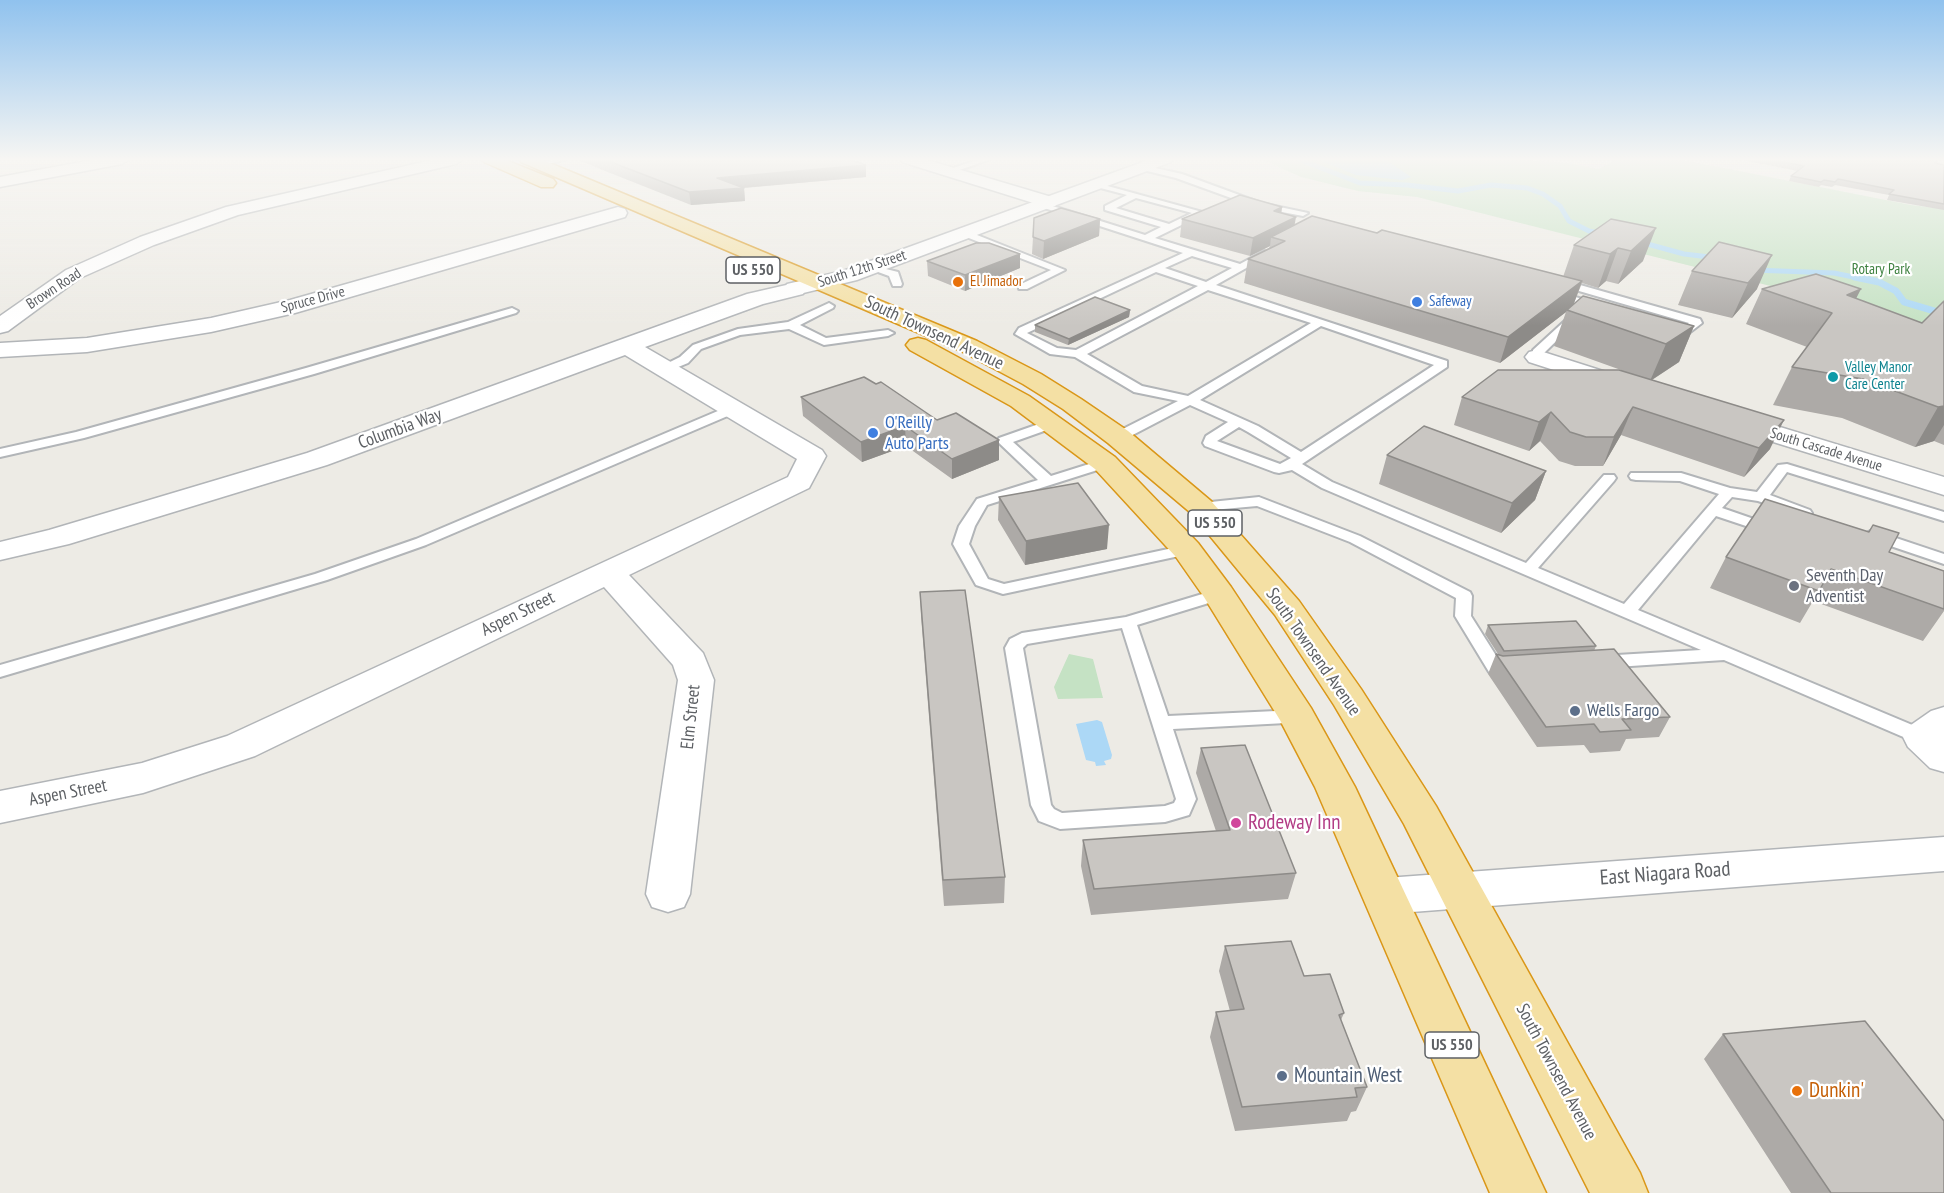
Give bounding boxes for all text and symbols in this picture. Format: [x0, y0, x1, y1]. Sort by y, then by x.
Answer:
street label: South 12th Street [816, 246, 908, 292]
road number: US 550 [726, 257, 780, 283]
park label: Rotary Park [1852, 261, 1910, 279]
street label: Brown Road [23, 265, 85, 313]
place label: El Jimador [970, 273, 1023, 291]
marker: El Jimador [951, 275, 965, 289]
street label: Spruce Drive [279, 283, 347, 317]
street label: South Townsend Avenue [861, 291, 1007, 375]
place label: Safeway [1429, 293, 1472, 311]
marker: Safeway [1410, 295, 1424, 309]
place label: Valley Manor Care Center [1845, 359, 1912, 394]
marker: Valley Manor Care Center [1826, 370, 1840, 384]
street label: Columbia Way [355, 404, 445, 454]
place label: O'Reilly Auto Parts [885, 412, 949, 454]
street label: South Cascade Avenue [1768, 424, 1884, 476]
marker: O'Reilly Auto Parts [866, 426, 880, 440]
road number: US 550 [1188, 510, 1242, 536]
place label: Seventh Day Adventist [1806, 565, 1883, 608]
marker: Seventh Day Adventist [1787, 579, 1801, 593]
street label: South Townsend Avenue [1261, 584, 1365, 720]
street label: Aspen Street [478, 587, 558, 641]
street label: Elm Street [677, 684, 705, 750]
place label: Wells Fargo [1587, 700, 1659, 722]
marker: Wells Fargo [1568, 704, 1582, 718]
street label: Aspen Street [27, 775, 109, 811]
place label: Rodeway Inn [1248, 810, 1340, 836]
marker: Rodeway Inn [1229, 816, 1243, 830]
street label: East Niagara Road [1599, 857, 1731, 891]
street label: South Townsend Avenue [1511, 1000, 1601, 1144]
road number: US 550 [1425, 1032, 1479, 1058]
place label: Mountain West [1294, 1063, 1402, 1089]
marker: Mountain West [1275, 1069, 1289, 1083]
place label: Dunkin' [1809, 1078, 1864, 1104]
marker: Dunkin' [1790, 1084, 1804, 1098]

